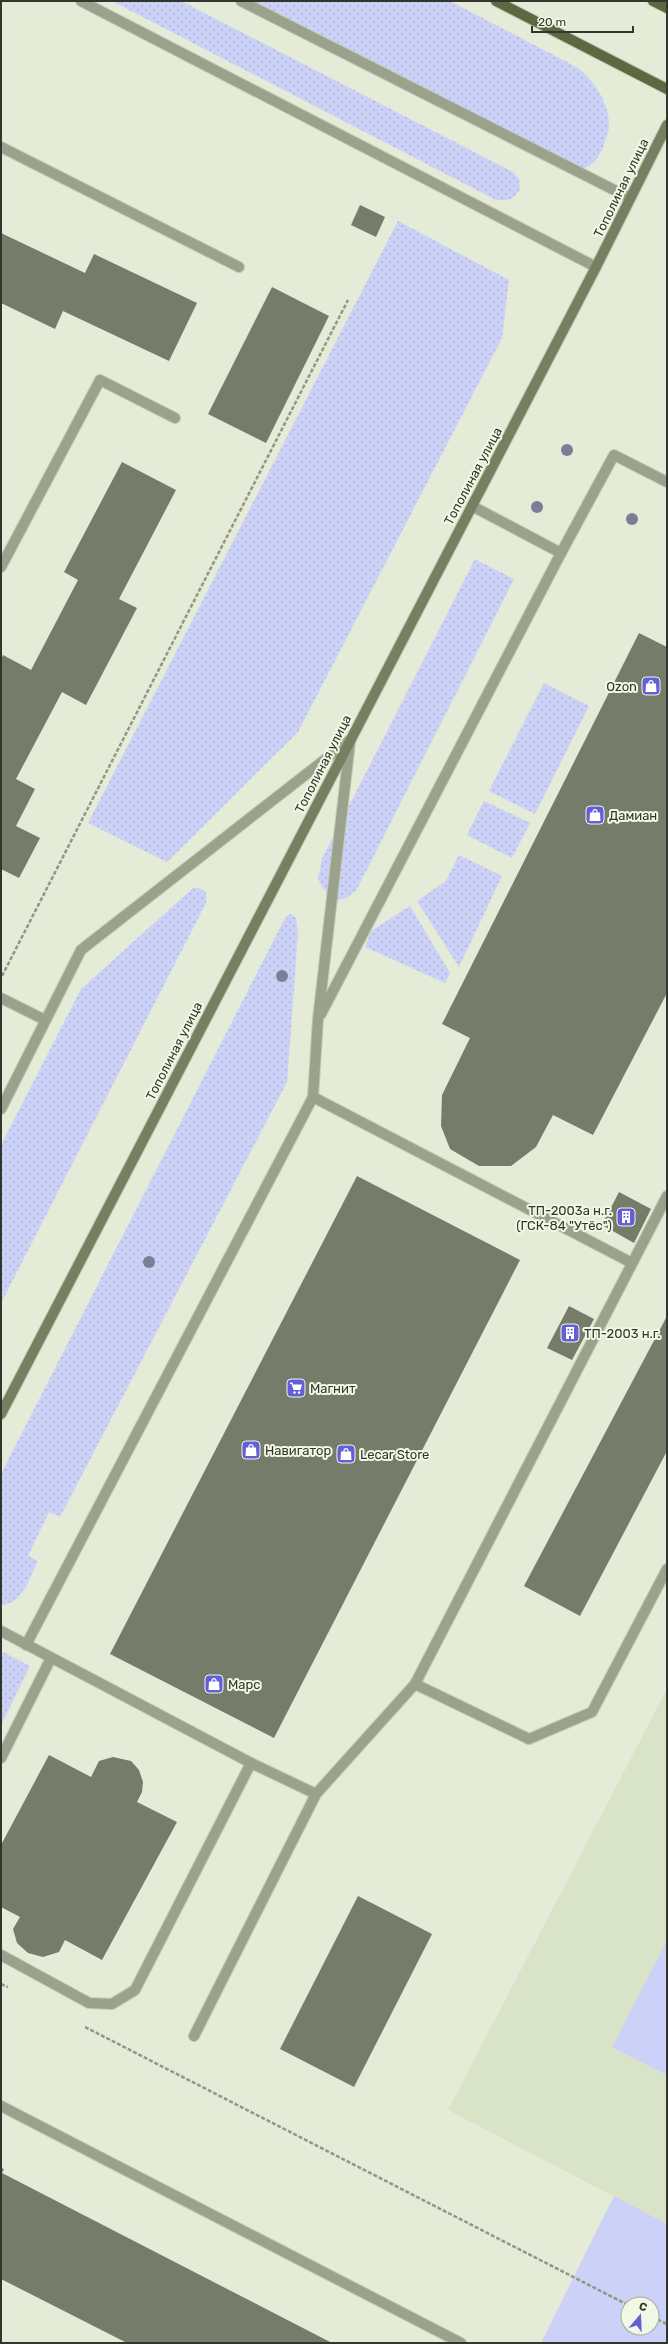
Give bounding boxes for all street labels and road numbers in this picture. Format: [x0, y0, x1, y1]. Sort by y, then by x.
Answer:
street label: Тополиная улица [591, 136, 651, 240]
street label: Тополиная улица [441, 425, 505, 527]
street label: Тополиная улица [292, 712, 354, 816]
street label: Тополиная улица [143, 999, 205, 1103]

